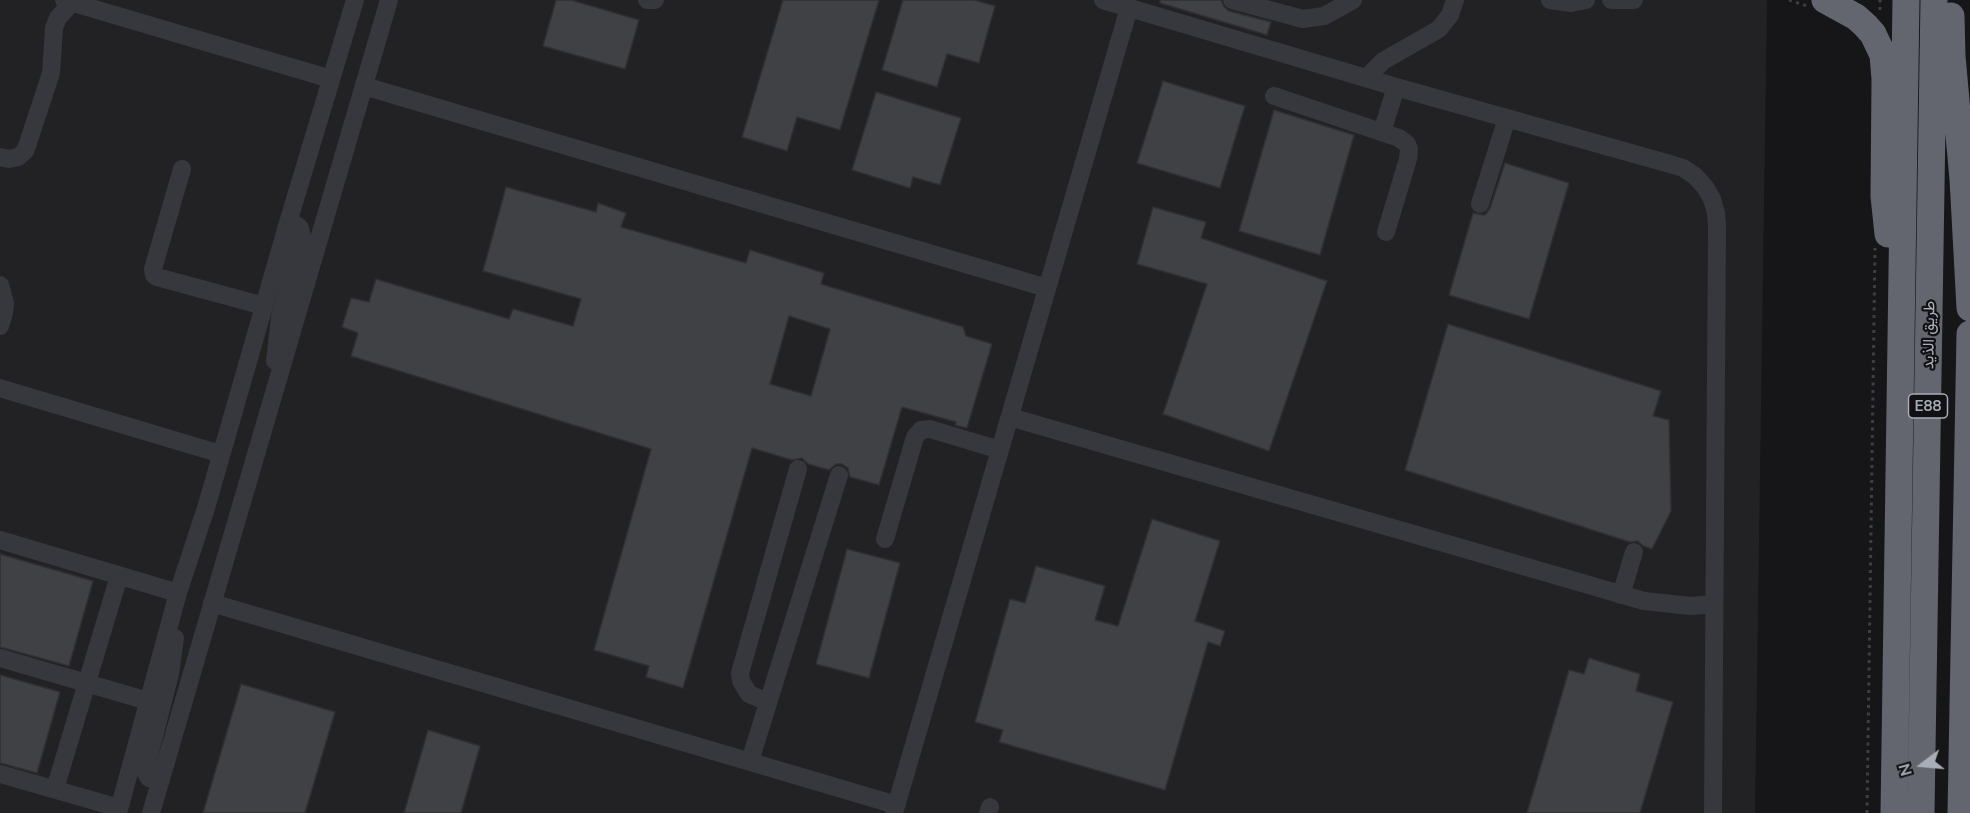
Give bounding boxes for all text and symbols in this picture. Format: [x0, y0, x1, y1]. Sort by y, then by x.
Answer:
street label: طريق الذيد [1919, 301, 1939, 369]
road number: E88 [1908, 394, 1948, 418]
north arrow [1892, 735, 1952, 795]
text: N [1893, 761, 1916, 779]

